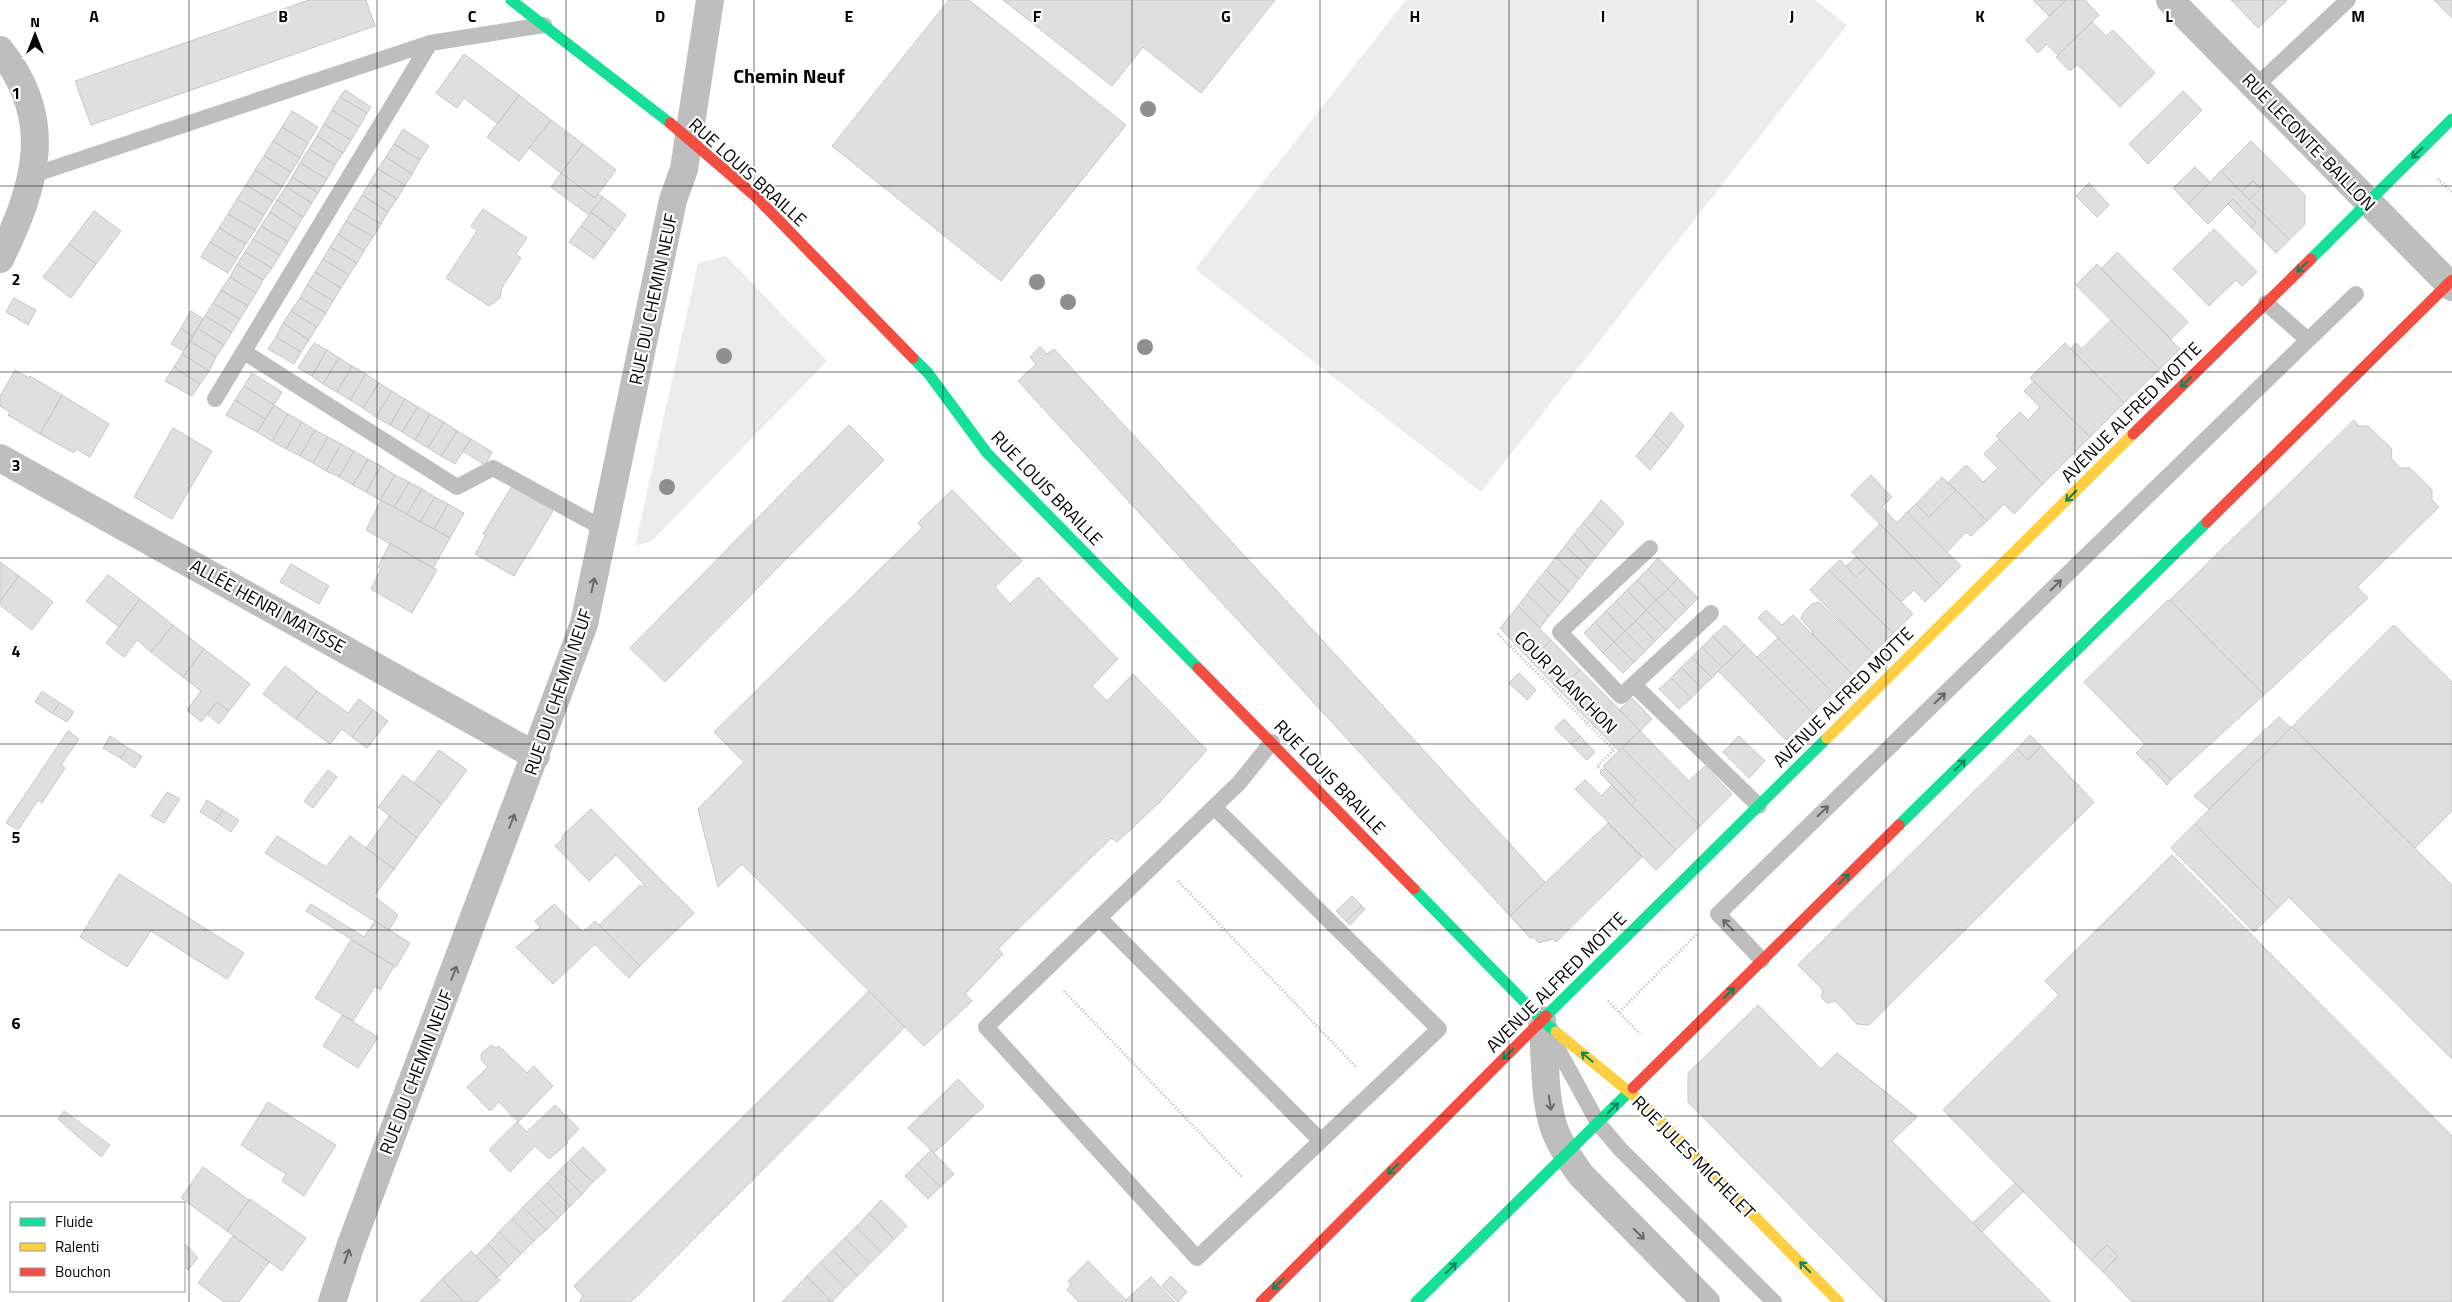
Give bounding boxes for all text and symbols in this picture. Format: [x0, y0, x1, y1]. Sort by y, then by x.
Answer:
text: A [89, 4, 99, 28]
text: B [278, 4, 288, 28]
text: C [468, 4, 477, 28]
text: D [655, 4, 665, 28]
text: E [845, 4, 854, 28]
text: F [1033, 4, 1042, 28]
text: G [1221, 4, 1231, 28]
text: H [1410, 4, 1420, 28]
text: I [1601, 4, 1605, 28]
text: J [1790, 4, 1794, 28]
text: K [1975, 4, 1985, 28]
text: L [2165, 4, 2173, 28]
text: M [2351, 4, 2365, 28]
north arrow [10, 10, 60, 60]
text: N [30, 11, 40, 32]
district label: Chemin Neuf [733, 60, 845, 91]
street label: RUE LECONTE-BAILLON [2236, 67, 2382, 217]
text: 1 [12, 81, 20, 105]
street label: RUE LOUIS BRAILLE [683, 111, 813, 233]
one-way arrow [2411, 147, 2424, 159]
street label: RUE DU CHEMIN NEUF [622, 211, 684, 387]
one-way arrow [2296, 261, 2308, 274]
text: 2 [12, 267, 20, 291]
street label: AVENUE ALFRED MOTTE [2055, 336, 2207, 488]
one-way arrow [2180, 376, 2193, 388]
street label: RUE LOUIS BRAILLE [985, 424, 1109, 552]
text: 3 [12, 453, 20, 477]
one-way arrow [2065, 490, 2077, 502]
street label: ALLÉE HENRI MATISSE [185, 552, 351, 660]
one-way arrow [589, 577, 599, 593]
one-way arrow [2050, 579, 2063, 591]
street label: RUE DU CHEMIN NEUF [517, 605, 599, 779]
street label: AVENUE ALFRED MOTTE [1767, 621, 1919, 773]
street label: COUR PLANCHON [1508, 624, 1624, 740]
text: 4 [12, 639, 21, 663]
one-way arrow [1934, 692, 1946, 704]
street label: RUE LOUIS BRAILLE [1268, 713, 1392, 841]
one-way arrow [1954, 759, 1966, 771]
one-way arrow [1817, 805, 1830, 817]
one-way arrow [508, 814, 517, 829]
text: 5 [12, 825, 21, 849]
one-way arrow [1838, 873, 1851, 885]
street label: AVENUE ALFRED MOTTE [1480, 906, 1632, 1058]
one-way arrow [1722, 919, 1734, 931]
one-way arrow [450, 966, 459, 981]
street label: RUE DU CHEMIN NEUF [372, 986, 460, 1158]
one-way arrow [1722, 987, 1735, 999]
text: 6 [12, 1011, 21, 1035]
one-way arrow [1502, 1048, 1514, 1060]
one-way arrow [1581, 1052, 1594, 1063]
street label: RUE JULES MICHELET [1626, 1089, 1762, 1225]
one-way arrow [1545, 1095, 1555, 1111]
one-way arrow [1607, 1101, 1619, 1114]
one-way arrow [1387, 1163, 1399, 1175]
legend [10, 1202, 185, 1292]
text: Fluide [55, 1210, 93, 1233]
one-way arrow [1633, 1228, 1645, 1240]
text: Ralenti [55, 1235, 99, 1258]
one-way arrow [342, 1248, 352, 1264]
text: Bouchon [55, 1260, 111, 1283]
one-way arrow [1444, 1262, 1457, 1274]
one-way arrow [1799, 1262, 1811, 1274]
one-way arrow [1272, 1278, 1284, 1291]

